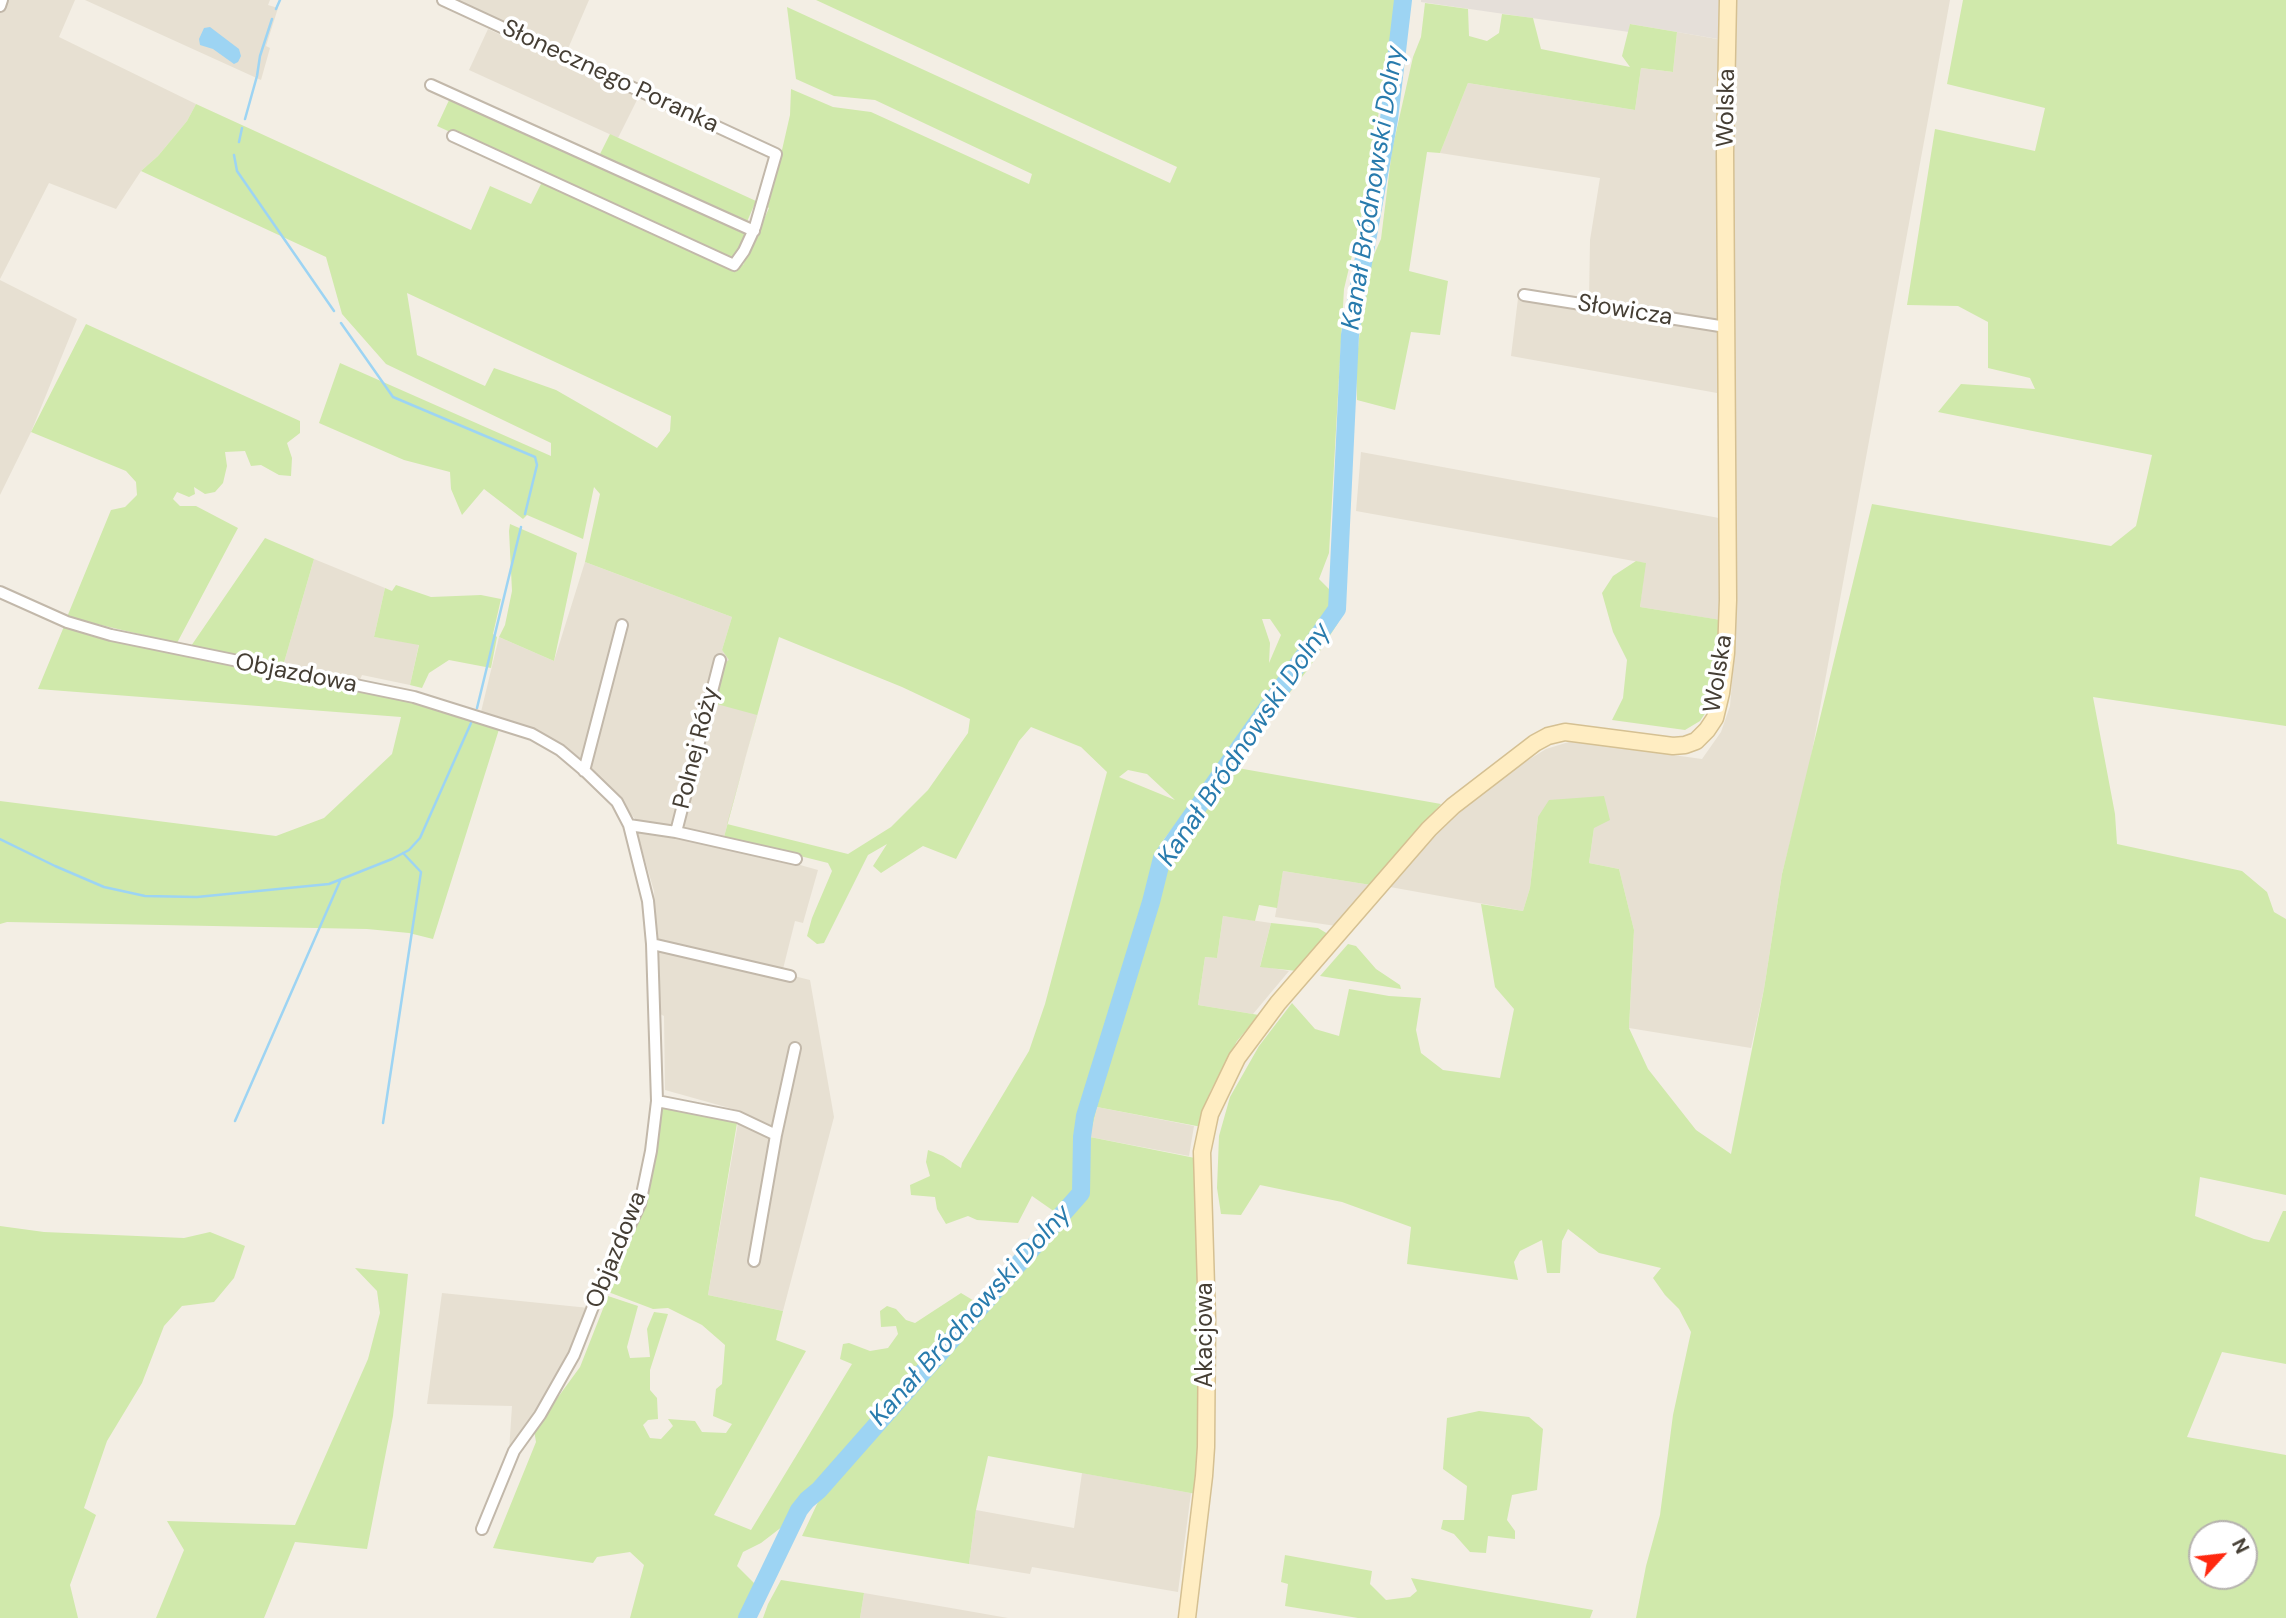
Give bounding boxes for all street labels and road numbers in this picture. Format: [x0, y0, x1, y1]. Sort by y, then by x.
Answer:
street label: Słonecznego Poranka [497, 14, 723, 140]
street label: Wolska [1712, 68, 1742, 148]
street label: Słowicza [1576, 289, 1674, 333]
street label: Wolska [1699, 633, 1739, 715]
street label: Objazdowa [233, 648, 359, 700]
street label: Polnej Róży [668, 684, 726, 812]
street label: Objazdowa [581, 1187, 653, 1313]
street label: Akacjowa [1192, 1282, 1220, 1388]

